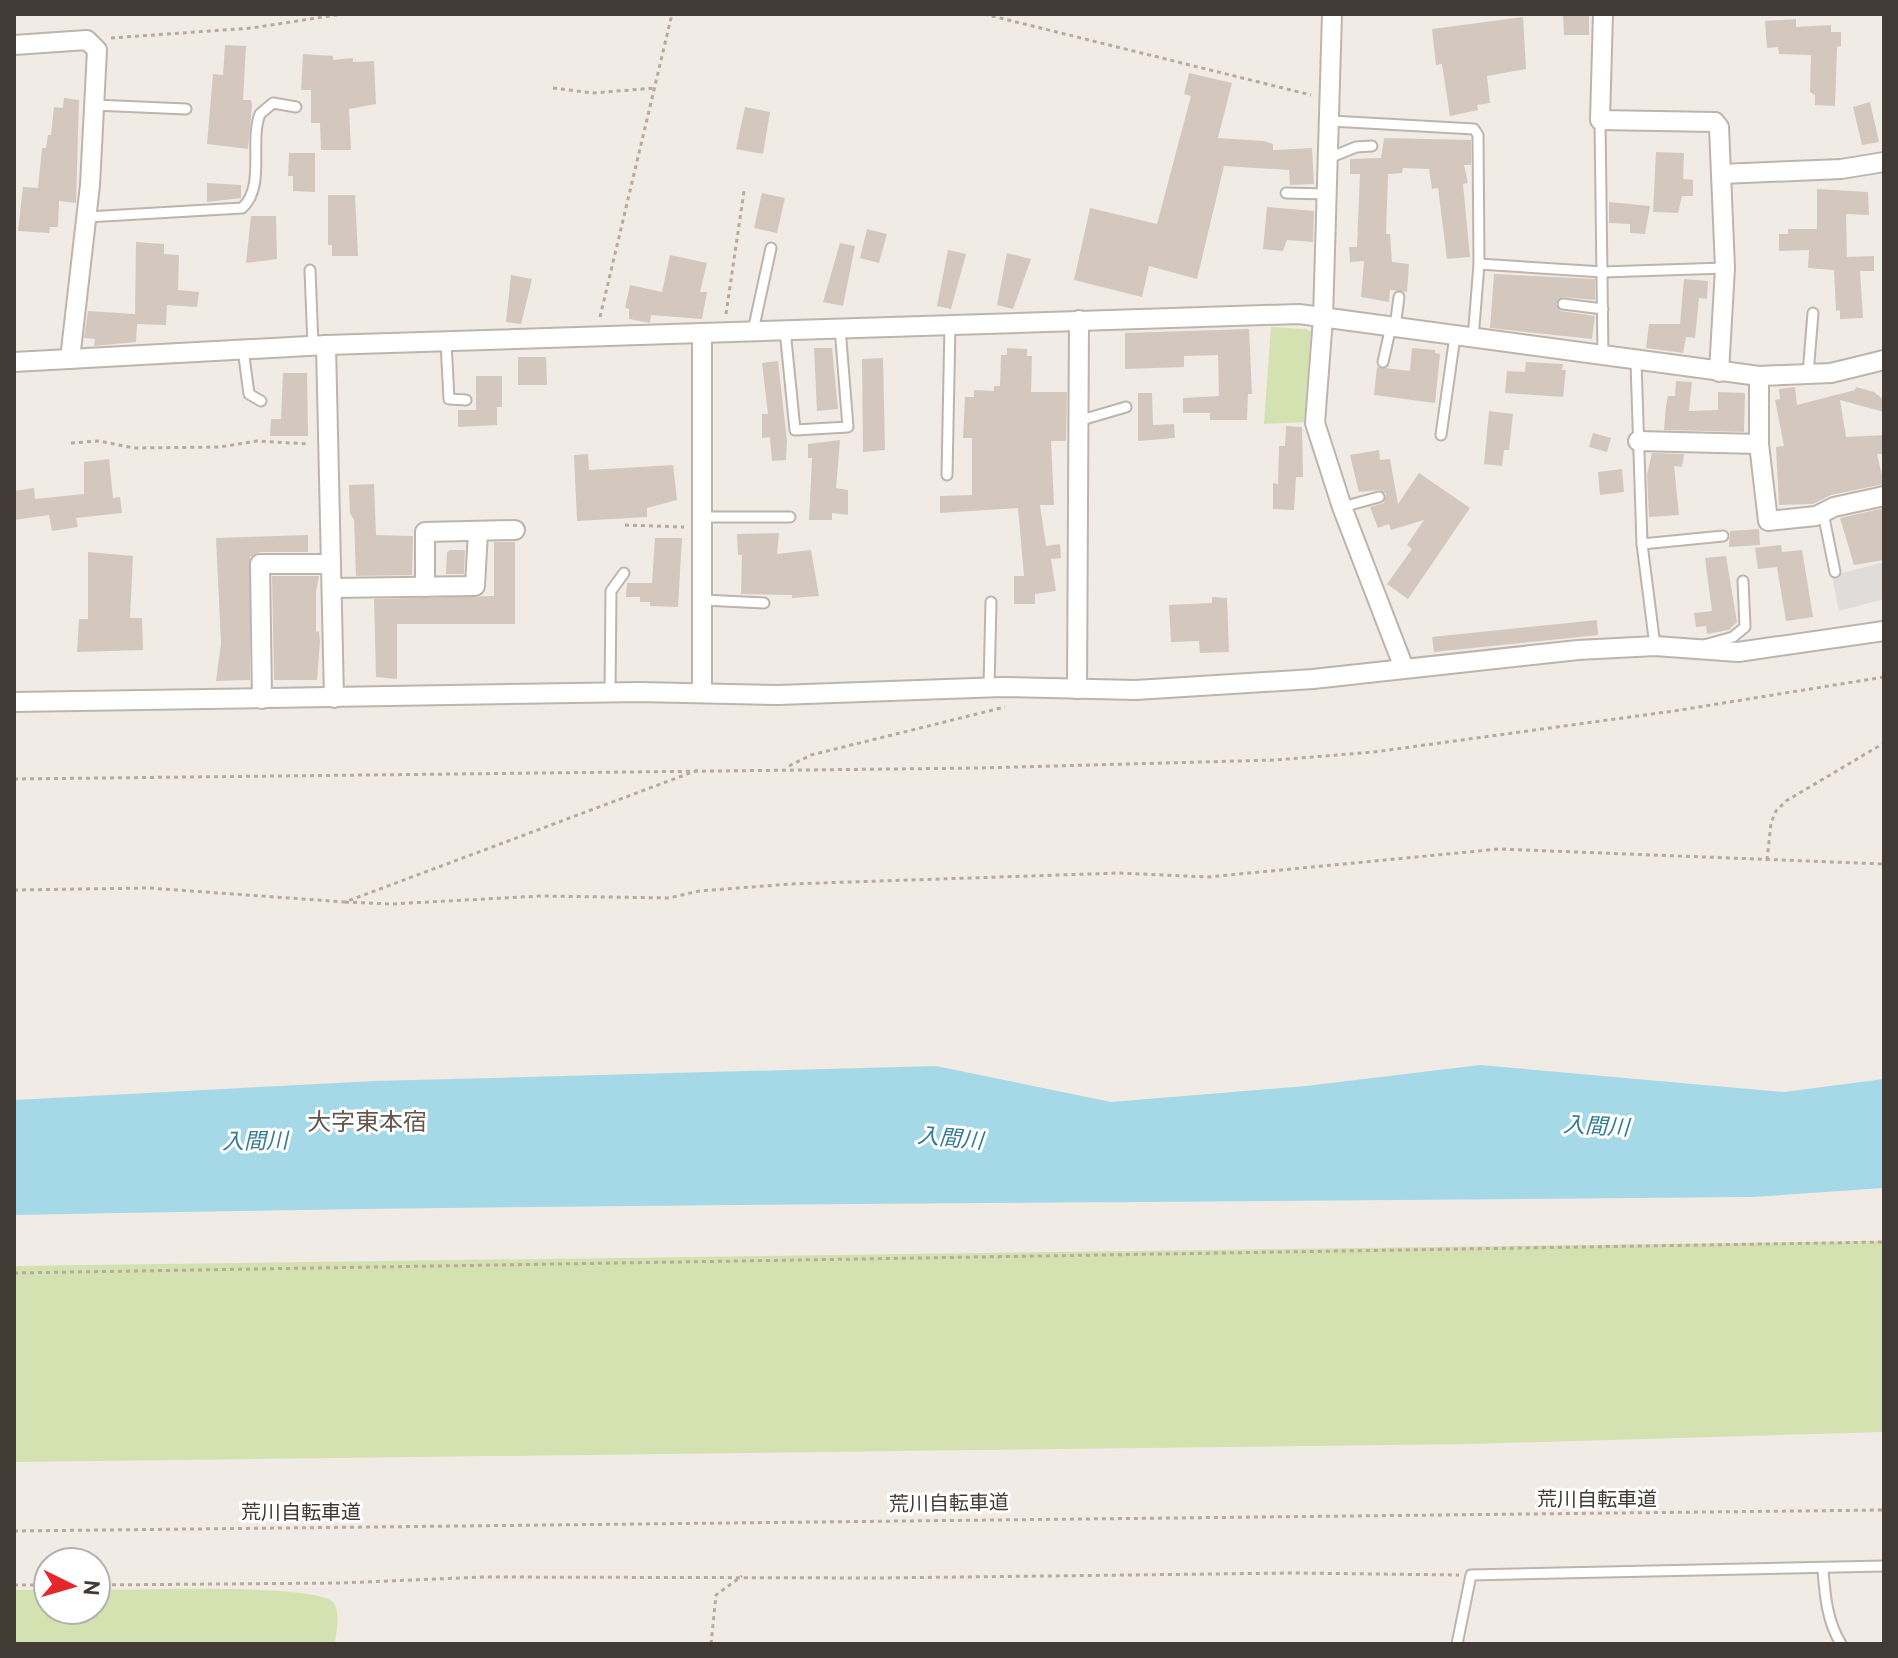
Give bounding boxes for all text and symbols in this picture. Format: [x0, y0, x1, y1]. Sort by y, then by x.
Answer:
district label: 大字東本宿 [307, 1109, 427, 1139]
water label: 入間川 [1562, 1113, 1632, 1143]
water label: 入間川 [916, 1124, 986, 1156]
water label: 入間川 [222, 1129, 290, 1157]
street label: 荒川自転車道 [1537, 1488, 1657, 1514]
street label: 荒川自転車道 [889, 1491, 1009, 1519]
street label: 荒川自転車道 [241, 1501, 361, 1527]
north arrow [32, 1546, 112, 1626]
text: N [75, 1578, 104, 1597]

